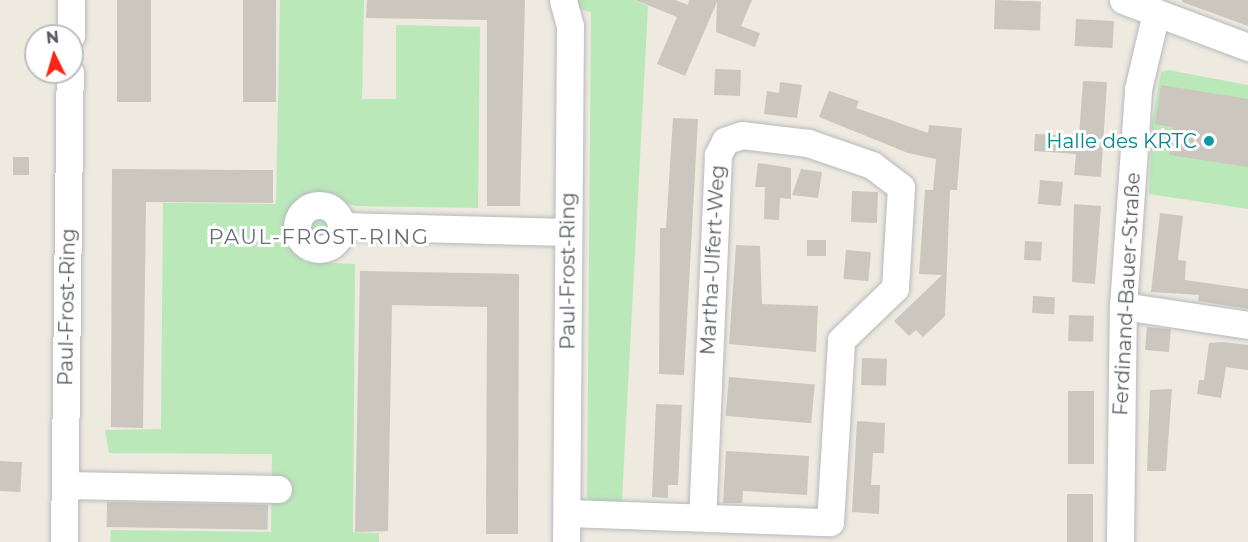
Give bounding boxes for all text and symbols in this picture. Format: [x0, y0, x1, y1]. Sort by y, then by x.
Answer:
north arrow [24, 24, 84, 84]
text: N [45, 28, 60, 48]
place label: Halle des KRTC [1046, 129, 1197, 153]
marker: Halle des KRTC [1202, 134, 1216, 148]
street label: Martha-Ulfert-Weg [696, 164, 730, 356]
street label: Ferdinand-Bauer-Straße [1109, 172, 1145, 416]
street label: Paul-Frost-Ring [556, 192, 580, 350]
district label: PAUL-FROST-RING [208, 224, 430, 250]
street label: Paul-Frost-Ring [54, 228, 80, 386]

